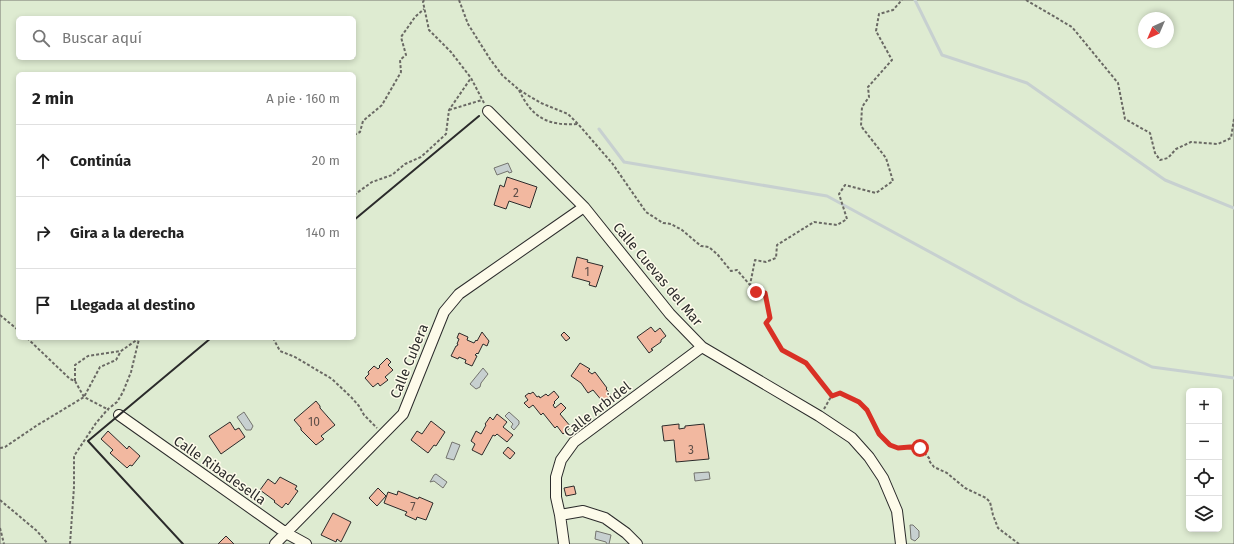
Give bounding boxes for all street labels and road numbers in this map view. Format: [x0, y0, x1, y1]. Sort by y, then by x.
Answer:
street label: Calle Cuevas del Mar [609, 219, 706, 330]
street label: Calle Cubera [387, 321, 432, 401]
street label: Calle Arbidel [560, 378, 634, 441]
street label: Calle Ribadesella [170, 432, 269, 509]

